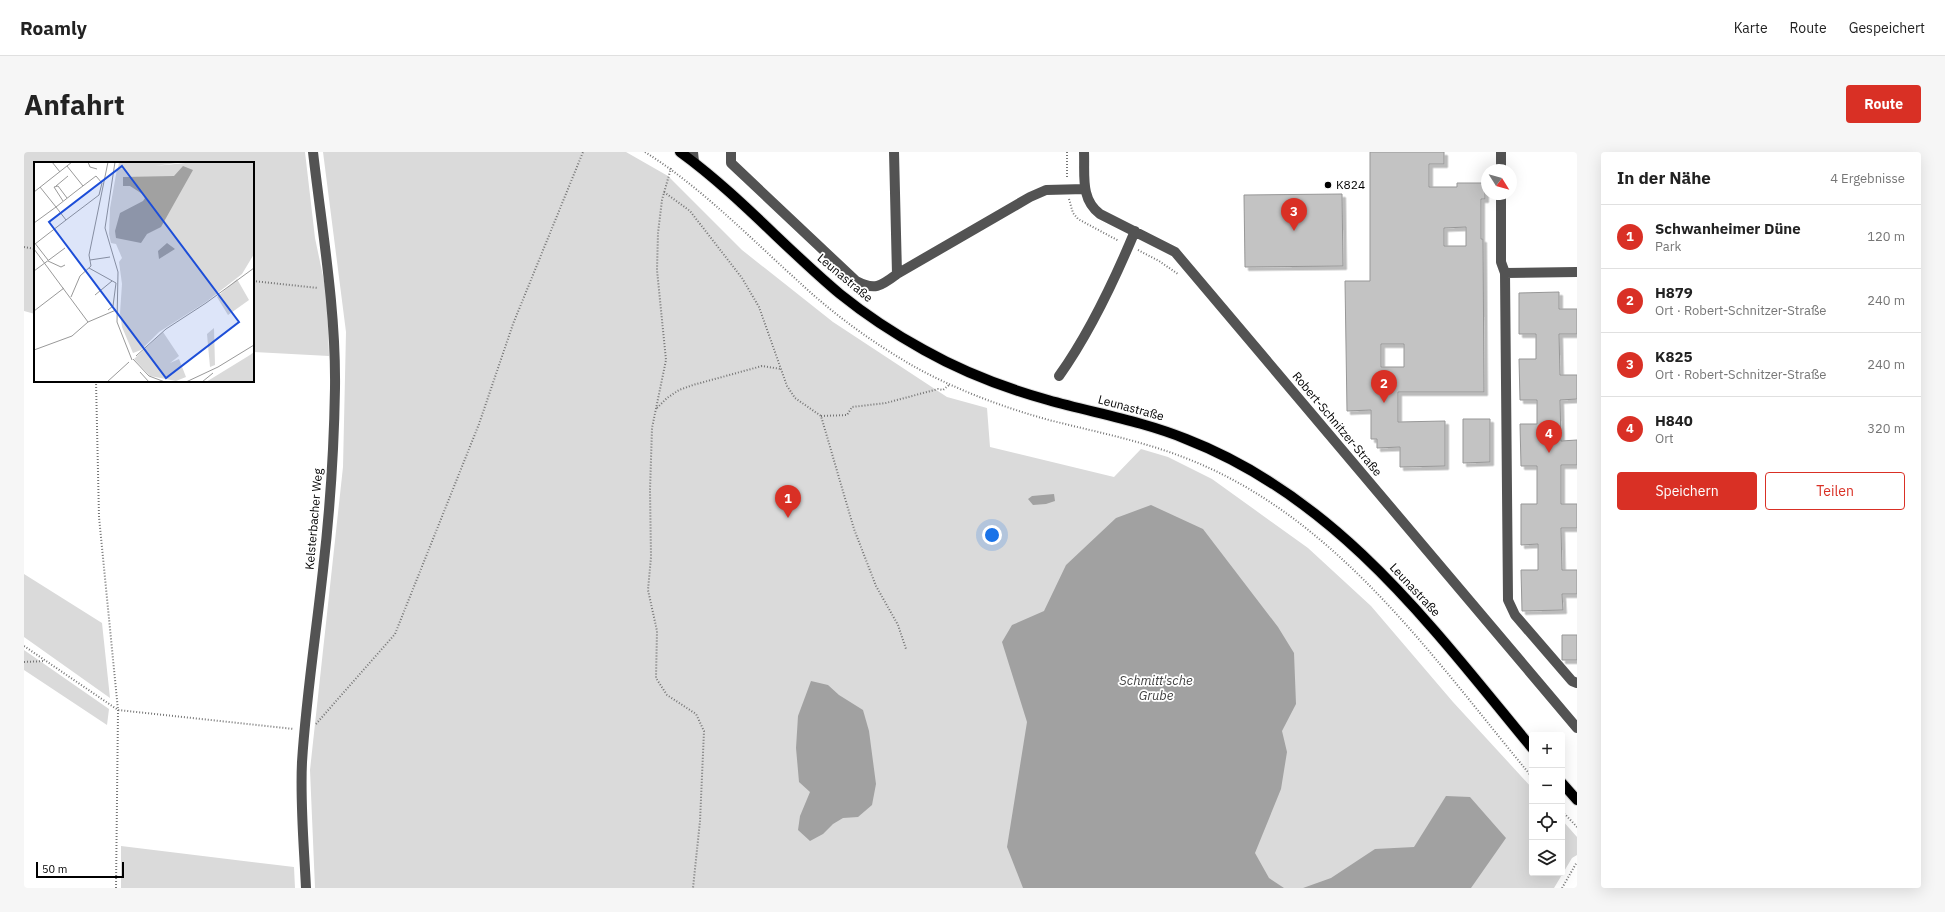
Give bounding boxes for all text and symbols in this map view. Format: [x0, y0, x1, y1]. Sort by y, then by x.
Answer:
text: Roamly [20, 16, 87, 40]
text: Karte [1734, 19, 1768, 37]
text: Route [1790, 19, 1827, 37]
text: Gespeichert [1849, 19, 1925, 37]
button: Route [1846, 85, 1921, 123]
text: Anfahrt [24, 86, 125, 123]
inset map [34, 162, 254, 382]
north arrow [1481, 164, 1517, 200]
text: In der Nähe [1617, 167, 1711, 189]
text: 4 Ergebnisse [1830, 170, 1905, 187]
place label: K824 [1336, 177, 1365, 192]
marker: K824 [1323, 180, 1333, 190]
pin: 3 [1281, 198, 1307, 231]
text: Schwanheimer Düne [1655, 219, 1801, 238]
text: 1 [1626, 228, 1634, 245]
text: 120 m [1867, 228, 1905, 245]
text: Park [1655, 238, 1681, 255]
street label: Leunastraße [815, 250, 876, 305]
text: H879 [1655, 283, 1693, 302]
text: 2 [1626, 292, 1634, 309]
text: 240 m [1867, 292, 1905, 309]
text: Ort · Robert-Schnitzer-Straße [1655, 302, 1826, 319]
text: K825 [1655, 347, 1692, 366]
text: 3 [1626, 356, 1634, 373]
text: 240 m [1867, 356, 1905, 373]
text: Ort · Robert-Schnitzer-Straße [1655, 366, 1826, 383]
street label: Robert-Schnitzer-Straße [1289, 368, 1386, 479]
pin: 2 [1371, 370, 1397, 403]
street label: Leunastraße [1097, 392, 1166, 424]
text: H840 [1655, 411, 1693, 430]
pin: 4 [1536, 420, 1562, 453]
text: 4 [1626, 420, 1634, 437]
text: 320 m [1867, 420, 1905, 437]
text: Ort [1655, 430, 1674, 447]
street label: Kelsterbacher Weg [302, 467, 325, 570]
button: Speichern [1617, 472, 1757, 510]
button: Teilen [1765, 472, 1905, 510]
pin: 1 [775, 485, 801, 518]
your location [982, 525, 1002, 545]
street label: Leunastraße [1387, 560, 1444, 620]
water label: Schmitt'sche Grube [1119, 672, 1193, 704]
map controls [1529, 732, 1565, 876]
button: + [1529, 732, 1565, 768]
button: − [1529, 768, 1565, 804]
button: locate [1529, 804, 1565, 840]
button: layers [1529, 840, 1565, 876]
scale bar [36, 860, 124, 879]
text: 50 m [42, 862, 67, 876]

